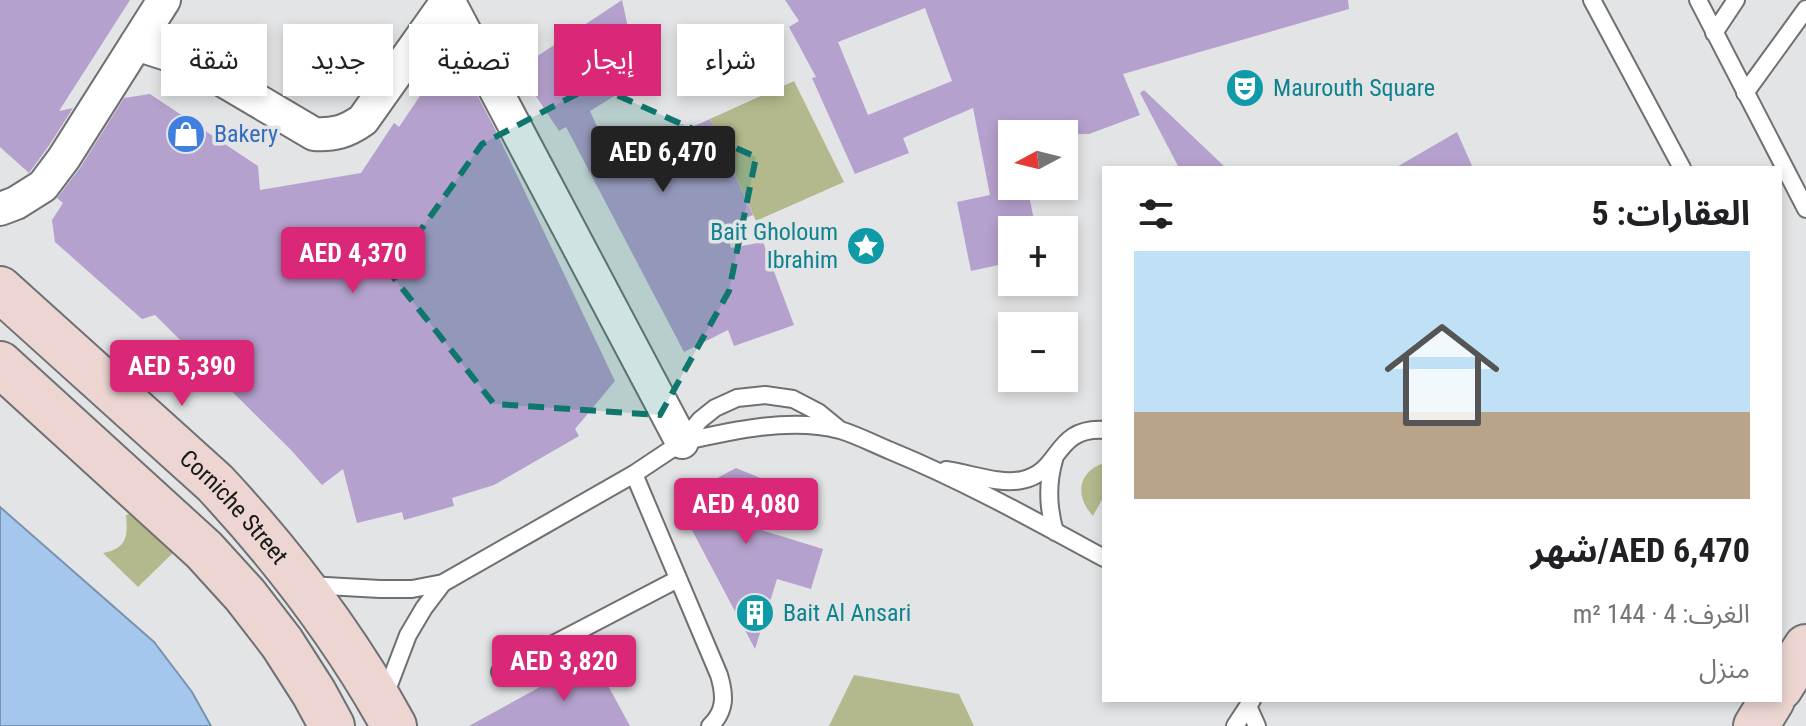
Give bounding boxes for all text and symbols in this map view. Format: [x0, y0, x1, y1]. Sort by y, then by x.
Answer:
chip: شقة [161, 24, 267, 96]
chip: جديد [283, 24, 393, 96]
chip: تصفية [409, 24, 538, 96]
chip: إيجار [554, 24, 661, 96]
chip: شراء [677, 24, 784, 96]
theatre icon: Maurouth Square [1224, 67, 1266, 109]
place label: Maurouth Square [1273, 74, 1435, 102]
shop icon: Bakery [165, 113, 207, 155]
place label: Bakery [214, 120, 278, 148]
north arrow [998, 120, 1078, 200]
map controls [998, 120, 1078, 392]
pin: AED 6,470 [571, 126, 755, 194]
text: AED 6,470 [609, 137, 717, 167]
icon: filters [1134, 192, 1178, 236]
text: العقارات: 5 [1592, 193, 1750, 233]
button: + [998, 216, 1078, 296]
place label: Bait Gholoum Ibrahim [710, 218, 838, 274]
place icon: Bait Gholoum Ibrahim [845, 225, 887, 267]
pin: AED 4,370 [261, 227, 445, 295]
text: AED 4,370 [299, 238, 407, 268]
icon: home [1370, 303, 1514, 447]
button: − [998, 312, 1078, 392]
pin: AED 5,390 [90, 340, 274, 408]
text: AED 5,390 [128, 351, 236, 381]
street label: Corniche Street [174, 444, 294, 570]
pin: AED 4,080 [654, 478, 838, 546]
text: AED 4,080 [692, 489, 800, 519]
text: AED 6,470/شهر [1531, 530, 1750, 570]
building icon: Bait Al Ansari [734, 592, 776, 634]
place label: Bait Al Ansari [783, 599, 911, 627]
text: الغرف: 4 · 144 m² [1573, 599, 1750, 629]
pin: AED 3,820 [472, 635, 656, 703]
text: AED 3,820 [510, 646, 618, 676]
text: منزل [1699, 654, 1750, 684]

